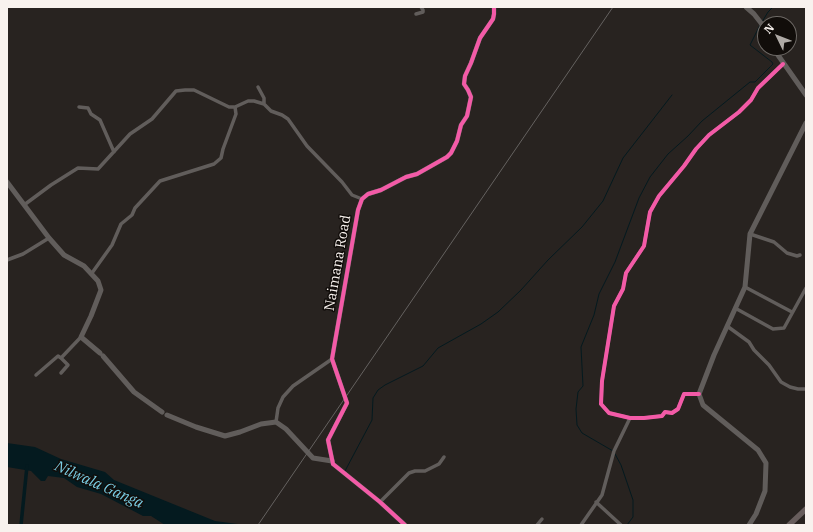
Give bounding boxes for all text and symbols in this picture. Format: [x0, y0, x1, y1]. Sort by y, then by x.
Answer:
north arrow [757, 16, 797, 56]
text: N [761, 21, 777, 36]
street label: Naimana Road [321, 214, 355, 312]
water label: Nilwala Ganga [52, 457, 146, 513]

